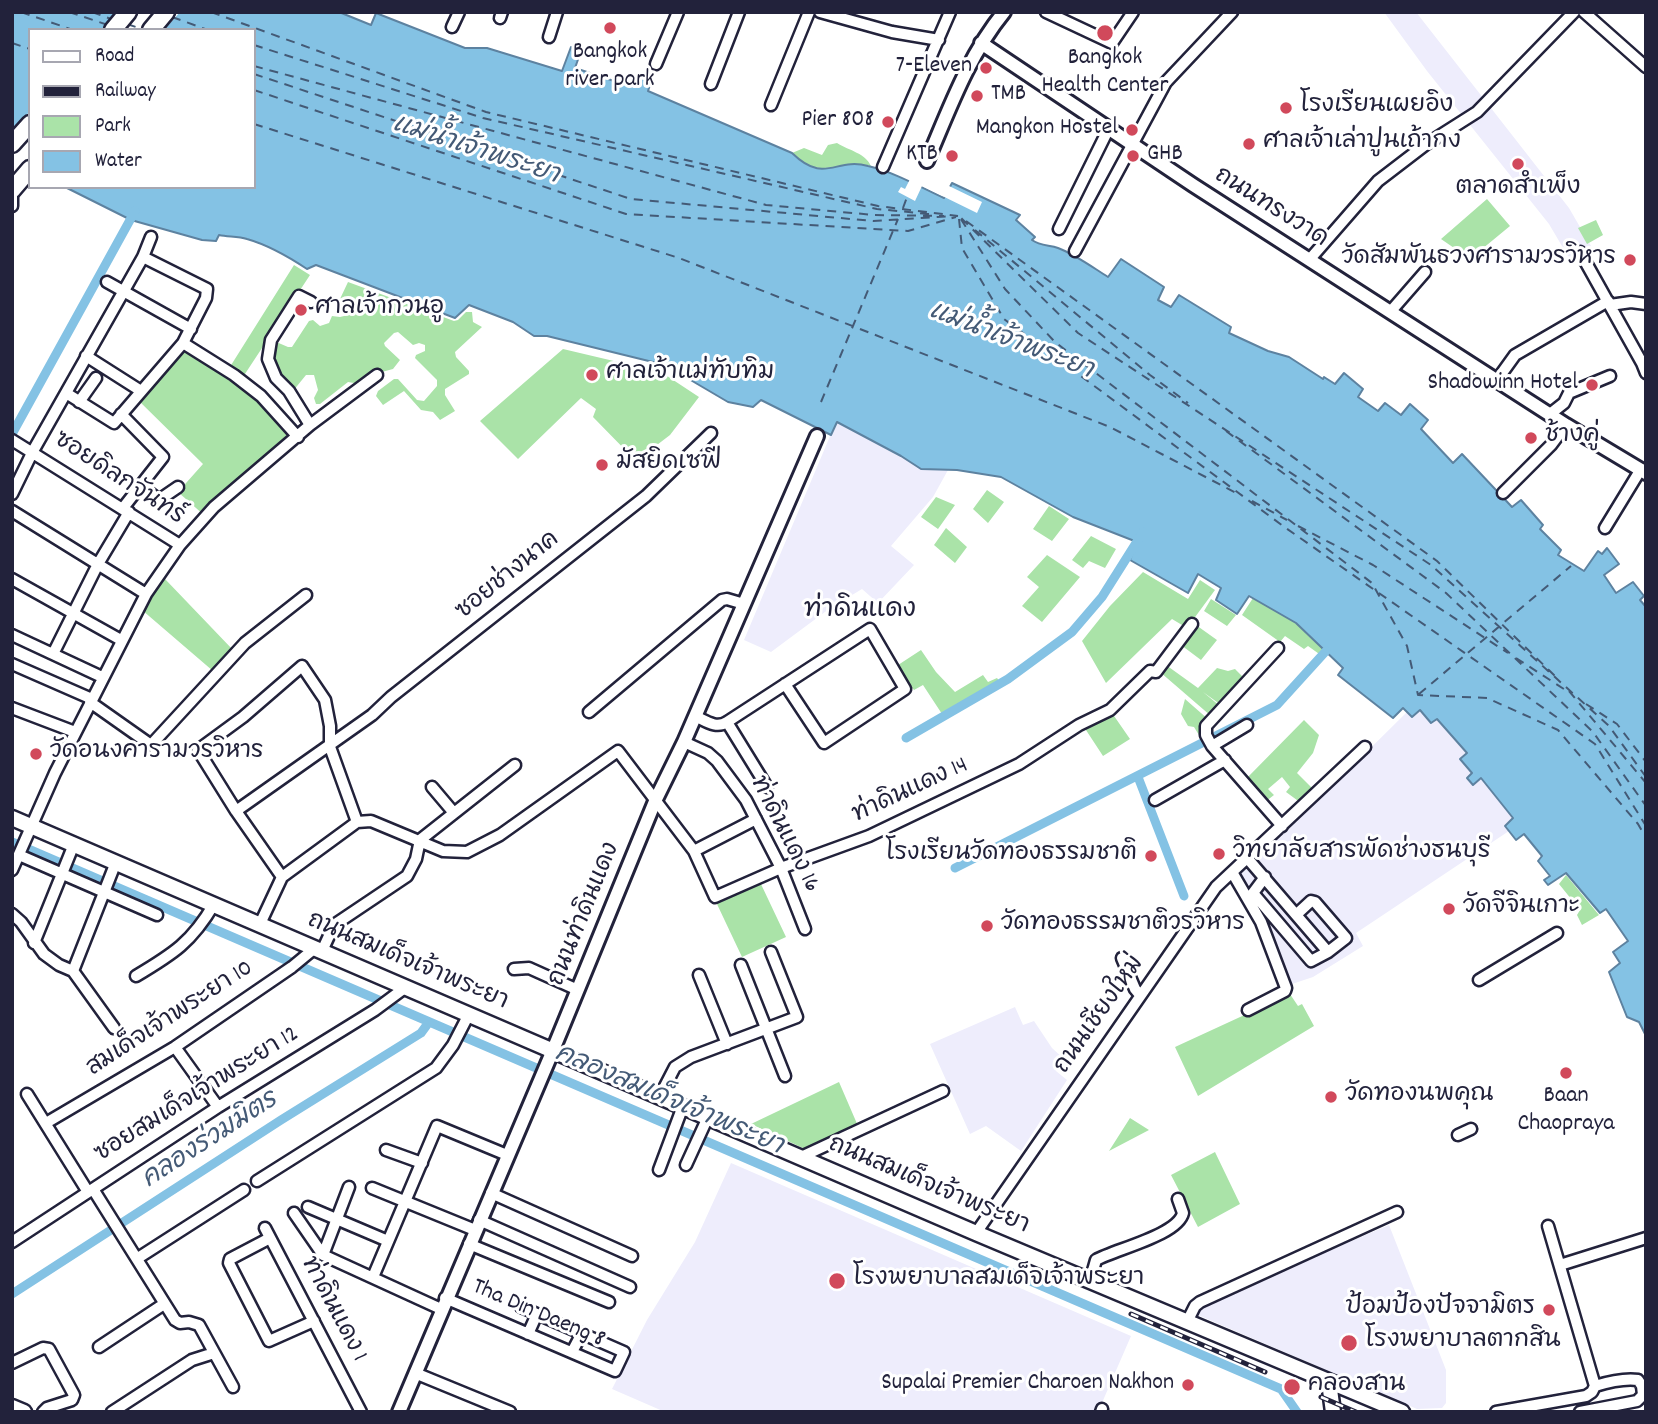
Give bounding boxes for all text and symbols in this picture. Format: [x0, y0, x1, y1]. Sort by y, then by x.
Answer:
marker: Bangkok river park [602, 20, 618, 36]
marker: Bangkok Health Center [1095, 23, 1115, 43]
legend [28, 28, 256, 189]
place label: Bangkok river park [565, 40, 655, 96]
text: Road [95, 42, 134, 72]
place label: Bangkok Health Center [1042, 46, 1168, 102]
place label: 7-Eleven [896, 54, 972, 82]
marker: 7-Eleven [978, 60, 994, 76]
text: Railway [95, 77, 156, 107]
place label: TMB [991, 82, 1026, 110]
marker: TMB [969, 88, 985, 104]
place label: โรงเรียนเผยอิง [1300, 94, 1453, 122]
marker: โรงเรียนเผยอิง [1278, 100, 1294, 116]
place label: Pier 808 [801, 108, 874, 136]
water label: แม่น้ำเจ้าพระยา [388, 110, 562, 194]
text: Park [95, 112, 131, 142]
marker: Pier 808 [880, 114, 896, 130]
place label: Mangkon Hostel [976, 116, 1118, 144]
marker: Mangkon Hostel [1124, 122, 1140, 138]
place label: ศาลเจ้าเล่าปูนเถ้ากง [1263, 130, 1461, 158]
marker: ศาลเจ้าเล่าปูนเถ้ากง [1241, 136, 1257, 152]
place label: KTB [906, 142, 938, 170]
place label: GHB [1147, 142, 1183, 170]
text: Water [95, 147, 142, 177]
marker: KTB [944, 148, 960, 164]
marker: GHB [1125, 148, 1141, 164]
marker: ตลาดสำเพ็ง [1510, 156, 1526, 172]
street label: ถนนทรงวาด [1208, 163, 1332, 255]
place label: ตลาดสำเพ็ง [1456, 176, 1580, 204]
place label: วัดสัมพันธวงศารามวรวิหาร [1342, 246, 1616, 274]
marker: วัดสัมพันธวงศารามวรวิหาร [1622, 252, 1638, 268]
place label: ศาลเจ้ากวนอู [315, 296, 444, 324]
water label: แม่น้ำเจ้าพระยา [924, 297, 1096, 389]
marker: ศาลเจ้ากวนอู [293, 302, 309, 318]
place label: ศาลเจ้าแม่ทับทิม [606, 361, 774, 389]
marker: ศาลเจ้าแม่ทับทิม [584, 367, 600, 383]
place label: Shadowinn Hotel [1428, 371, 1578, 399]
marker: Shadowinn Hotel [1584, 377, 1600, 393]
place label: ช้างคู่ [1545, 424, 1599, 452]
street label: ซอยดิลกจันทร์ [47, 427, 189, 533]
marker: ช้างคู่ [1523, 430, 1539, 446]
place label: มัสยิดเซฟี [616, 451, 721, 479]
marker: มัสยิดเซฟี [594, 457, 610, 473]
street label: ซอยช่างนาค [452, 527, 566, 627]
district label: ท่าดินแดง [804, 596, 916, 628]
place label: วัดอนงคารามวรวิหาร [50, 740, 264, 768]
marker: วัดอนงคารามวรวิหาร [28, 746, 44, 762]
street label: ท่าดินแดง 14 [849, 753, 973, 831]
street label: ท่าดินแดง 16 [742, 772, 824, 898]
street label: ถนนท่าดินแดง [544, 839, 628, 991]
place label: วิทยาลัยสารพัดช่างธนบุรี [1233, 840, 1490, 868]
place label: โรงเรียนวัดทองธรรมชาติ [886, 842, 1137, 870]
marker: วิทยาลัยสารพัดช่างธนบุรี [1211, 846, 1227, 862]
marker: โรงเรียนวัดทองธรรมชาติ [1143, 848, 1159, 864]
place label: วัดจีจินเกาะ [1463, 895, 1580, 923]
marker: วัดจีจินเกาะ [1441, 901, 1457, 917]
street label: ถนนสมเด็จเจ้าพระยา [302, 908, 512, 1018]
place label: วัดทองธรรมชาติวรวิหาร [1001, 912, 1245, 940]
marker: วัดทองธรรมชาติวรวิหาร [979, 918, 995, 934]
street label: ถนนเชียงใหม่ [1050, 951, 1152, 1081]
street label: สมเด็จเจ้าพระยา 10 [82, 955, 260, 1085]
street label: ซอยสมเด็จเจ้าพระยา 12 [91, 1021, 305, 1171]
water label: คลองสมเด็จเจ้าพระยา [549, 1040, 787, 1164]
marker: Baan Chaopraya [1558, 1065, 1574, 1081]
place label: วัดทองนพคุณ [1345, 1083, 1493, 1111]
place label: Baan Chaopraya [1518, 1084, 1614, 1140]
water label: คลองร่วมมิตร [137, 1087, 285, 1197]
marker: วัดทองนพคุณ [1323, 1089, 1339, 1105]
street label: ถนนสมเด็จเจ้าพระยา [823, 1132, 1033, 1242]
street label: ท่าดินแดง 1 [292, 1253, 372, 1367]
place label: โรงพยาบาลสมเด็จเจ้าพระยา [853, 1267, 1144, 1295]
marker: โรงพยาบาลสมเด็จเจ้าพระยา [827, 1271, 847, 1291]
street label: Tha Din Daeng 8 [467, 1274, 609, 1356]
place label: ป้อมป้องปัจจามิตร [1345, 1296, 1535, 1324]
marker: ป้อมป้องปัจจามิตร [1541, 1302, 1557, 1318]
place label: โรงพยาบาลตากสิน [1365, 1329, 1561, 1357]
marker: โรงพยาบาลตากสิน [1339, 1333, 1359, 1353]
place label: Supalai Premier Charoen Nakhon [881, 1371, 1174, 1399]
place label: คลองสาน [1308, 1373, 1405, 1401]
marker: Supalai Premier Charoen Nakhon [1180, 1377, 1196, 1393]
marker: คลองสาน [1282, 1377, 1302, 1397]

